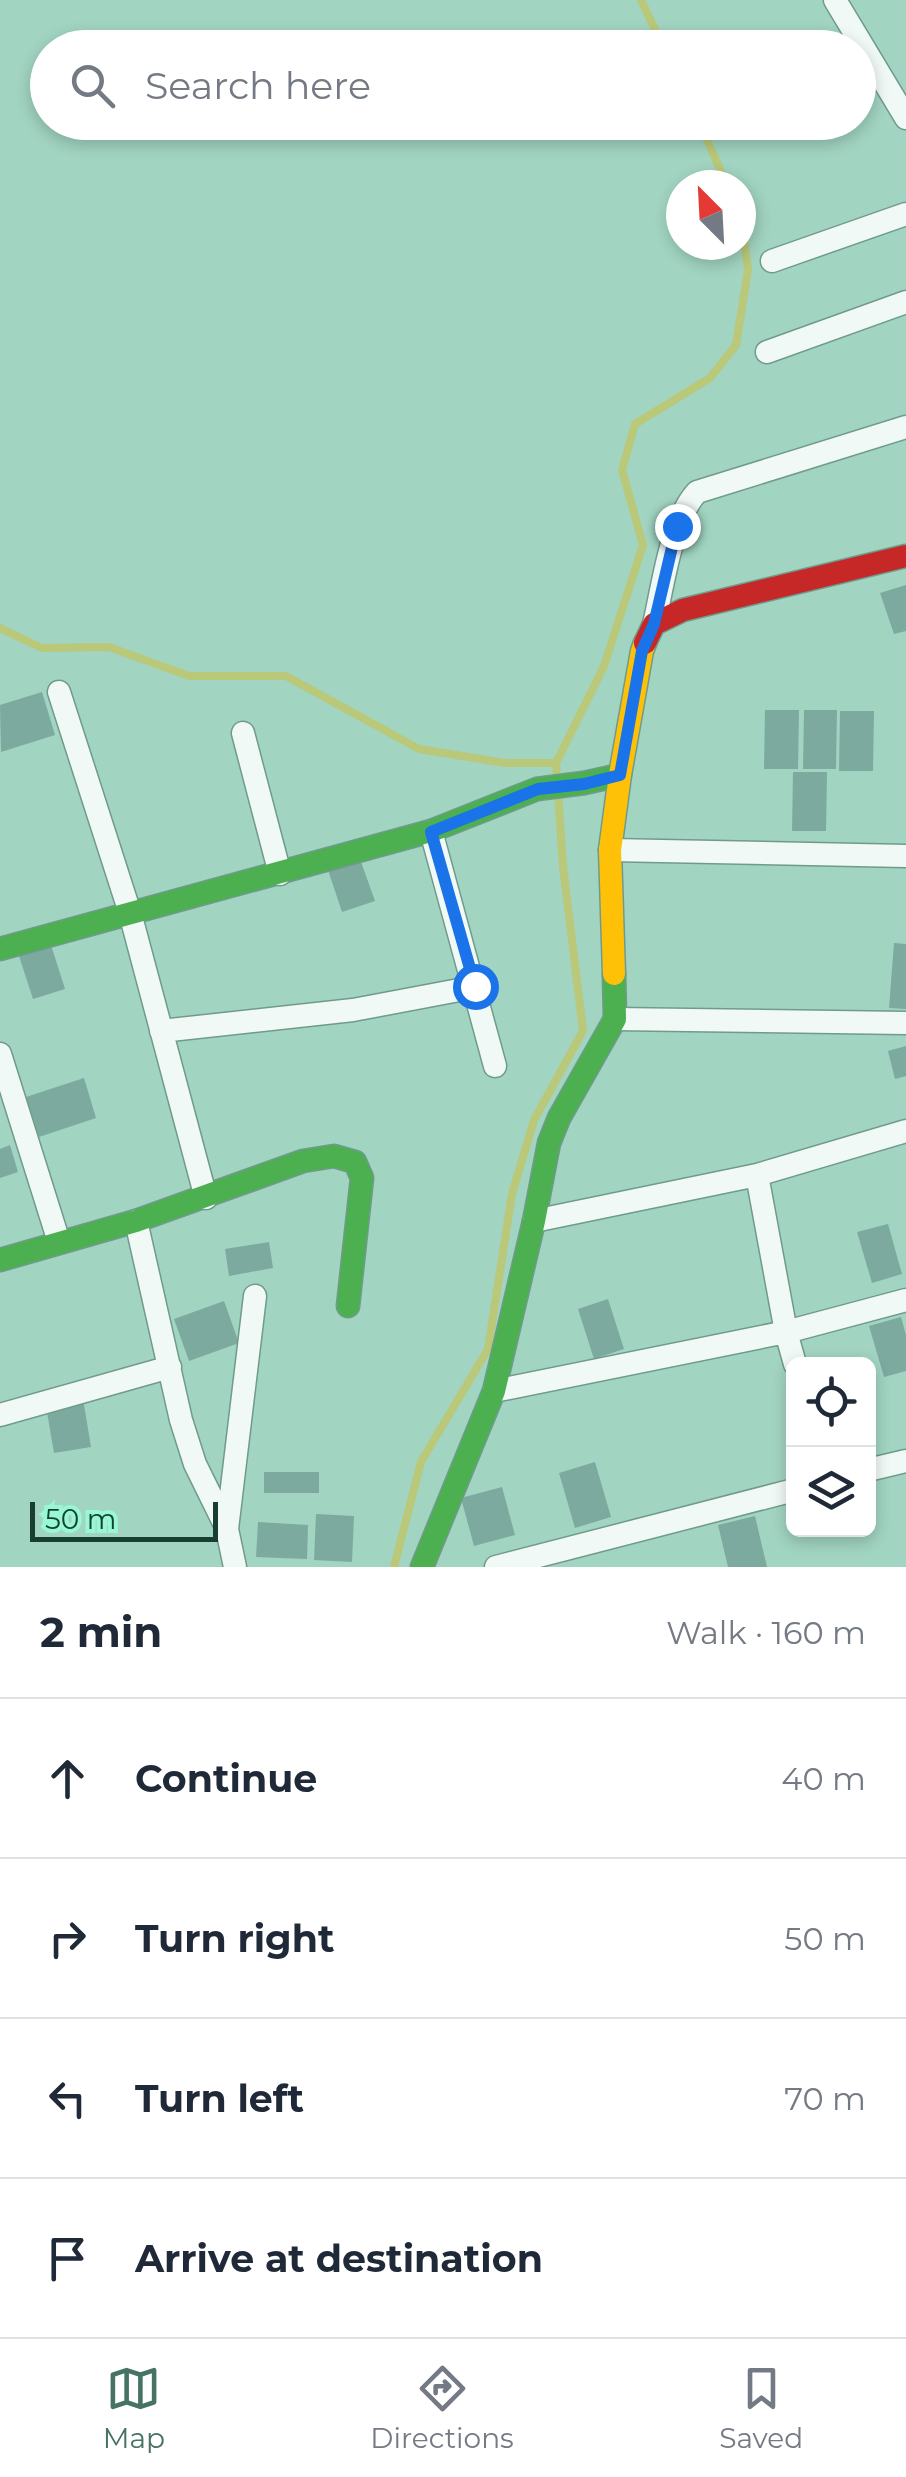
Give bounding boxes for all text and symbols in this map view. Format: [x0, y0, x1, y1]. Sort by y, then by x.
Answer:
search box [30, 30, 876, 140]
icon: search [65, 58, 120, 113]
text: Search here [145, 62, 371, 109]
north arrow [666, 170, 756, 260]
route end [655, 504, 701, 550]
route start [453, 964, 499, 1010]
map controls [786, 1357, 876, 1537]
button: locate [786, 1357, 876, 1447]
button: layers [786, 1447, 876, 1537]
scale bar [30, 1497, 218, 1542]
text: 50 m [45, 1502, 116, 1536]
text: 2 min [40, 1606, 162, 1658]
text: Walk · 160 m [666, 1613, 866, 1652]
icon: ahead [40, 1751, 95, 1806]
text: Continue [135, 1755, 317, 1802]
text: 40 m [781, 1759, 866, 1798]
icon: right [40, 1911, 95, 1966]
text: Turn right [135, 1915, 334, 1962]
text: 50 m [784, 1919, 866, 1958]
icon: left [40, 2071, 95, 2126]
text: Turn left [135, 2075, 304, 2122]
text: 70 m [784, 2079, 866, 2118]
icon: arrive [40, 2231, 95, 2286]
text: Arrive at destination [135, 2235, 543, 2282]
tab: Map [103, 2361, 165, 2455]
tab: Directions [370, 2361, 514, 2455]
tab: Saved [719, 2361, 803, 2455]

